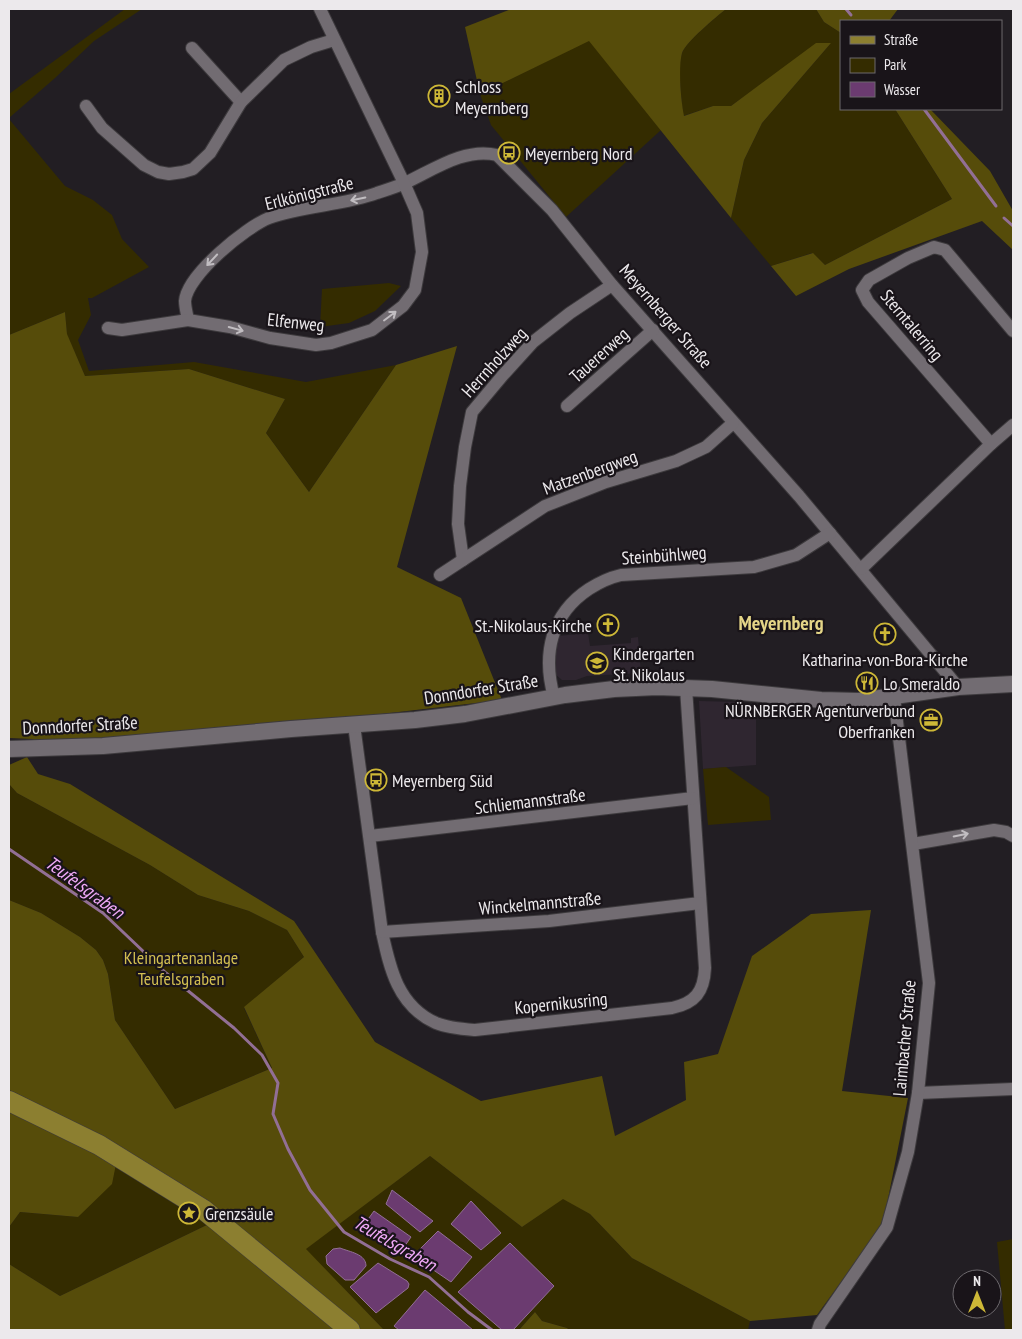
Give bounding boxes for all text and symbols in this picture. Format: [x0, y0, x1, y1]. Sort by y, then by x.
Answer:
legend [840, 20, 1002, 110]
text: Straße [884, 30, 918, 49]
text: Park [884, 55, 906, 74]
place label: Schloss Meyernberg [455, 75, 529, 119]
text: Wasser [884, 80, 921, 99]
building icon: Schloss Meyernberg [427, 84, 451, 108]
bus stop icon: Meyernberg Nord [497, 141, 521, 165]
place label: Meyernberg Nord [525, 142, 633, 165]
street label: Erlkönigstraße [262, 171, 356, 215]
one-way arrow [350, 194, 366, 204]
one-way arrow [206, 254, 218, 267]
street label: Meyernberger Straße [614, 259, 718, 373]
street label: Sterntalerring [876, 285, 948, 365]
street label: Elfenweg [266, 308, 326, 336]
one-way arrow [383, 311, 397, 321]
street label: Herrnholzweg [456, 322, 532, 402]
street label: Tauererweg [565, 322, 633, 388]
one-way arrow [228, 325, 244, 334]
street label: Matzenbergweg [540, 444, 640, 500]
street label: Steinbühlweg [621, 541, 707, 569]
district label: Meyernberg [738, 610, 824, 636]
church icon: St.-Nikolaus-Kirche [596, 613, 620, 637]
place label: St.-Nikolaus-Kirche [475, 614, 592, 637]
church icon: Katharina-von-Bora-Kirche [873, 622, 897, 646]
place label: Kindergarten St. Nikolaus [613, 642, 694, 686]
place label: Katharina-von-Bora-Kirche [802, 648, 968, 671]
school or university icon: Kindergarten St. Nikolaus [585, 651, 609, 675]
street label: Donndorfer Straße [422, 669, 540, 709]
restaurant icon: Lo Smeraldo [855, 671, 879, 695]
place label: Lo Smeraldo [883, 672, 960, 695]
place label: NÜRNBERGER Agenturverbund Oberfranken [725, 699, 915, 743]
office icon: NÜRNBERGER Agenturverbund Oberfranken [919, 708, 943, 732]
street label: Donndorfer Straße [22, 711, 138, 739]
bus stop icon: Meyernberg Süd [364, 768, 388, 792]
place label: Meyernberg Süd [392, 769, 493, 792]
street label: Schliemannstraße [473, 783, 587, 819]
one-way arrow [953, 829, 969, 839]
water label: Teufelsgraben [41, 850, 130, 925]
street label: Winckelmannstraße [478, 886, 602, 920]
park label: Kleingartenanlage Teufelsgraben [124, 946, 238, 990]
street label: Laimbacher Straße [887, 979, 921, 1097]
street label: Kopernikusring [513, 987, 609, 1019]
place icon: Grenzsäule [177, 1201, 201, 1225]
place label: Grenzsäule [205, 1202, 273, 1225]
water label: Teufelsgraben [349, 1210, 442, 1277]
north arrow [952, 1269, 1002, 1319]
text: N [973, 1272, 981, 1290]

